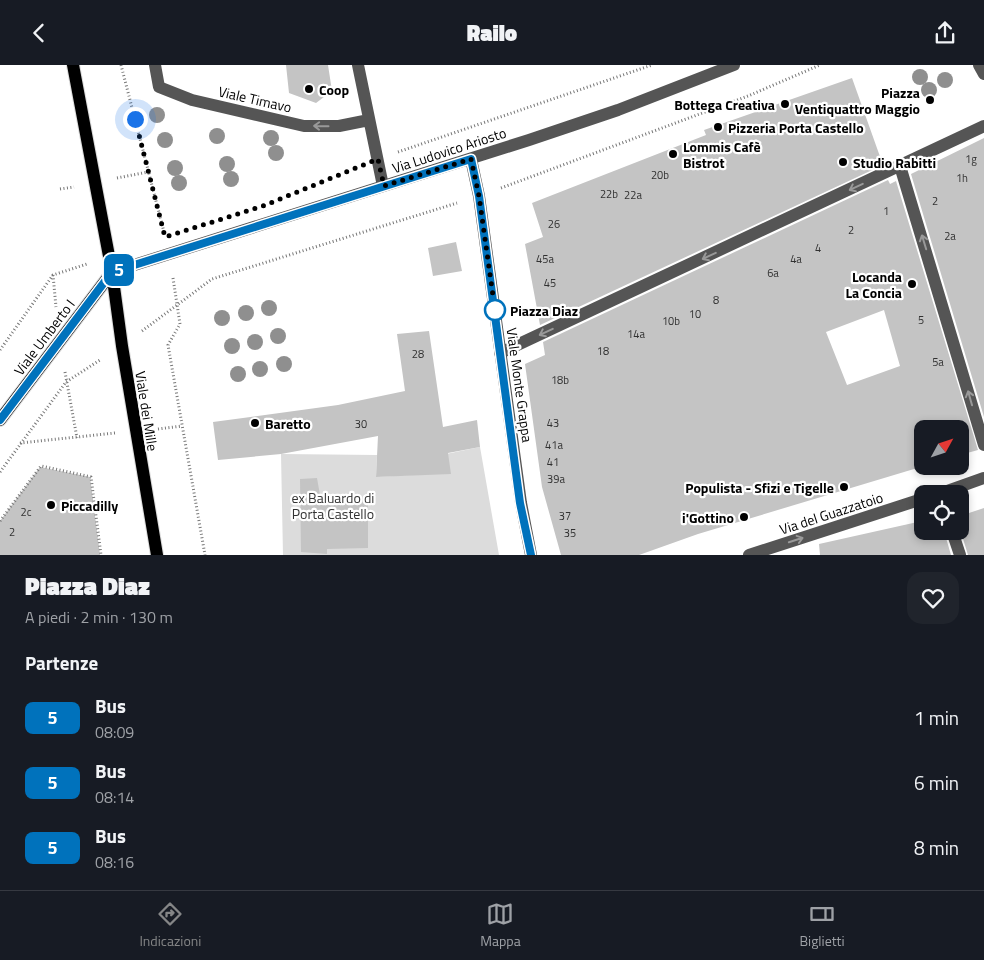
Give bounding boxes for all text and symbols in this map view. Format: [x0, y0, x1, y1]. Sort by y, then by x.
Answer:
text: Railo [467, 16, 517, 50]
icon: back [25, 19, 53, 47]
icon: share [931, 19, 959, 47]
place label: Coop [319, 79, 349, 100]
street label: Viale Timavo [216, 80, 294, 118]
place label: Piazza Ventiquattro Maggio [795, 82, 920, 119]
marker: Coop [303, 83, 315, 95]
place label: Bottega Creativa [674, 94, 775, 115]
marker: Piazza Ventiquattro Maggio [924, 94, 936, 106]
marker: Bottega Creativa [779, 98, 791, 110]
your location [123, 107, 148, 132]
place label: Pizzeria Porta Castello [728, 117, 864, 138]
one-way arrow [313, 121, 329, 131]
marker: Pizzeria Porta Castello [712, 121, 724, 133]
street label: Via Ludovico Ariosto [389, 122, 509, 178]
place label: Lommis Cafè Bistrot [683, 136, 761, 173]
marker: Lommis Cafè Bistrot [667, 148, 679, 160]
house number: 1g [965, 151, 977, 167]
place label: Studio Rabitti [853, 152, 936, 173]
marker: Studio Rabitti [837, 156, 849, 168]
house number: 20b [651, 167, 669, 183]
house number: 1h [956, 170, 968, 186]
one-way arrow [849, 183, 864, 192]
house number: 22b [600, 186, 618, 202]
house number: 22a [624, 187, 642, 203]
house number: 2 [932, 193, 938, 209]
house number: 1 [883, 203, 889, 219]
house number: 26 [548, 216, 560, 232]
house number: 2 [848, 222, 854, 238]
house number: 2a [944, 228, 956, 244]
one-way arrow [918, 235, 928, 251]
house number: 4 [815, 240, 821, 256]
house number: 45a [536, 251, 554, 267]
one-way arrow [702, 251, 717, 261]
house number: 4a [790, 251, 802, 267]
line badge: 5 [103, 254, 135, 286]
text: 5 [114, 256, 124, 283]
house number: 6a [767, 265, 779, 281]
place label: Locanda La Concia [845, 266, 902, 303]
house number: 45 [544, 275, 556, 291]
marker: Locanda La Concia [906, 278, 918, 290]
house number: 8 [713, 292, 719, 308]
street label: Viale Umberto I [8, 295, 80, 379]
marker: Piazza Diaz [484, 299, 506, 321]
place label: Piazza Diaz [510, 300, 578, 321]
house number: 10 [689, 306, 701, 322]
house number: 5 [918, 312, 924, 328]
house number: 10b [662, 313, 680, 329]
street label: Viale Monte Grappa [502, 326, 538, 444]
house number: 14a [627, 326, 645, 342]
one-way arrow [539, 327, 554, 337]
house number: 18 [597, 343, 609, 359]
house number: 28 [412, 346, 424, 362]
house number: 5a [932, 354, 944, 370]
street label: Viale dei Mille [130, 370, 164, 452]
house number: 18b [551, 372, 569, 388]
one-way arrow [965, 390, 975, 406]
place label: Baretto [265, 413, 311, 434]
house number: 43 [547, 415, 559, 431]
house number: 30 [355, 416, 367, 432]
marker: Baretto [249, 417, 261, 429]
north arrow [914, 420, 969, 475]
map controls [914, 420, 969, 540]
house number: 41a [545, 437, 563, 453]
house number: 41 [547, 454, 559, 470]
house number: 39a [547, 471, 565, 487]
place label: Populista - Sfizi e Tigelle [685, 477, 834, 498]
marker: Populista - Sfizi e Tigelle [838, 481, 850, 493]
button: locate [914, 485, 969, 540]
street label: Via del Guazzatoio [777, 486, 885, 540]
park label: ex Baluardo di Porta Castello [292, 487, 374, 524]
place label: Piccadilly [61, 495, 118, 516]
marker: Piccadilly [45, 499, 57, 511]
house number: 2c [21, 504, 32, 520]
place label: i'Gottino [682, 507, 734, 528]
house number: 37 [559, 508, 571, 524]
marker: i'Gottino [738, 511, 750, 523]
house number: 2 [9, 524, 15, 540]
house number: 35 [564, 525, 576, 541]
one-way arrow [787, 535, 803, 544]
text: Piazza Diaz [25, 568, 150, 604]
button: heart [907, 572, 959, 624]
text: A piedi · 2 min · 130 m [25, 605, 173, 629]
text: Partenze [25, 648, 98, 677]
text: Bus [95, 691, 126, 720]
text: 1 min [914, 703, 959, 732]
text: 5 [47, 704, 58, 731]
text: 08:09 [95, 720, 134, 744]
text: Bus [95, 756, 126, 785]
text: 6 min [914, 768, 959, 797]
text: 5 [47, 769, 58, 796]
text: 08:14 [95, 785, 134, 809]
text: Bus [95, 821, 126, 850]
text: 8 min [914, 833, 959, 862]
text: 5 [47, 834, 58, 861]
text: 08:16 [95, 850, 134, 874]
tab: Indicazioni [139, 900, 201, 951]
tab: Mappa [480, 900, 521, 951]
tab: Biglietti [799, 900, 845, 951]

